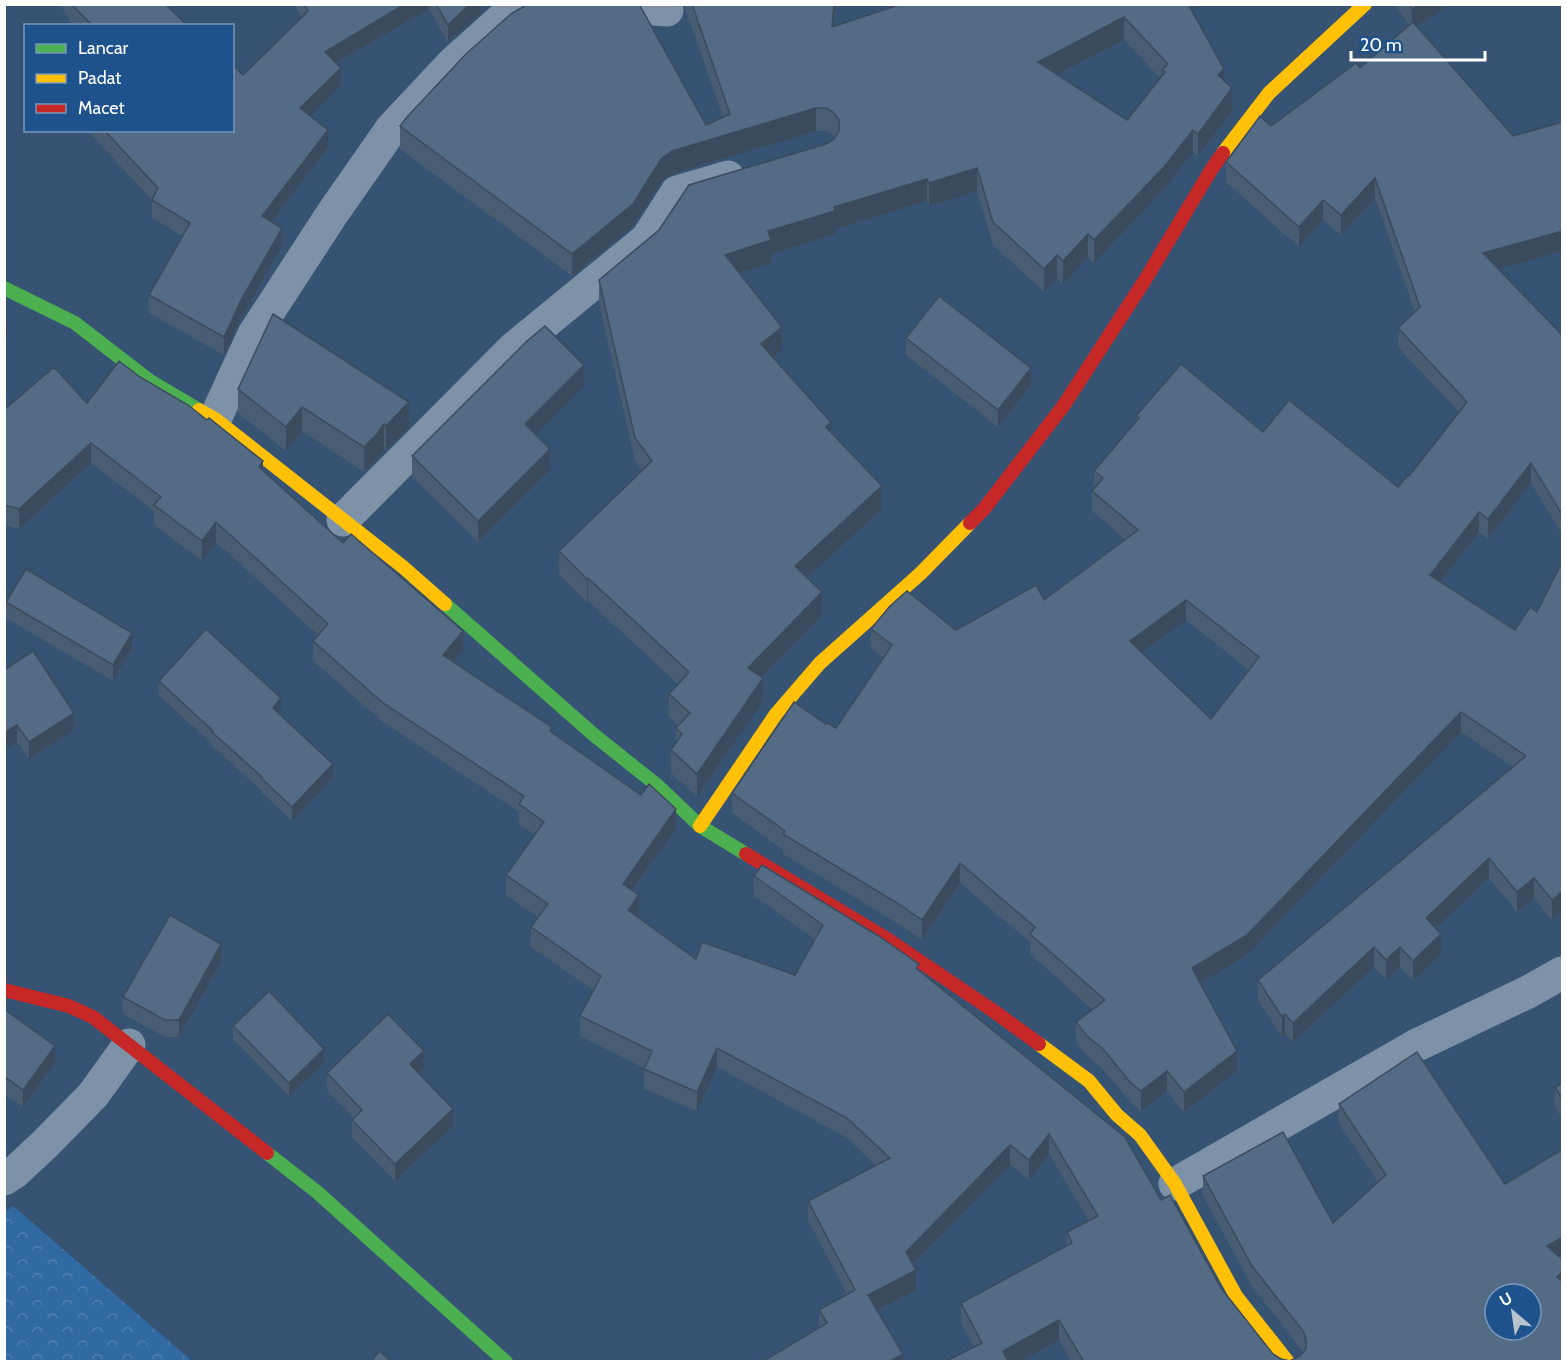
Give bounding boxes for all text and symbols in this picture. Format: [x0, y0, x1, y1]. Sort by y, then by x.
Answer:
legend [24, 24, 234, 132]
scale bar [1351, 24, 1484, 62]
text: 20 m [1360, 34, 1402, 56]
text: Lancar [78, 37, 129, 59]
text: Padat [78, 67, 121, 89]
text: Macet [78, 97, 124, 119]
north arrow [1483, 1282, 1543, 1342]
text: U [1496, 1288, 1516, 1310]

